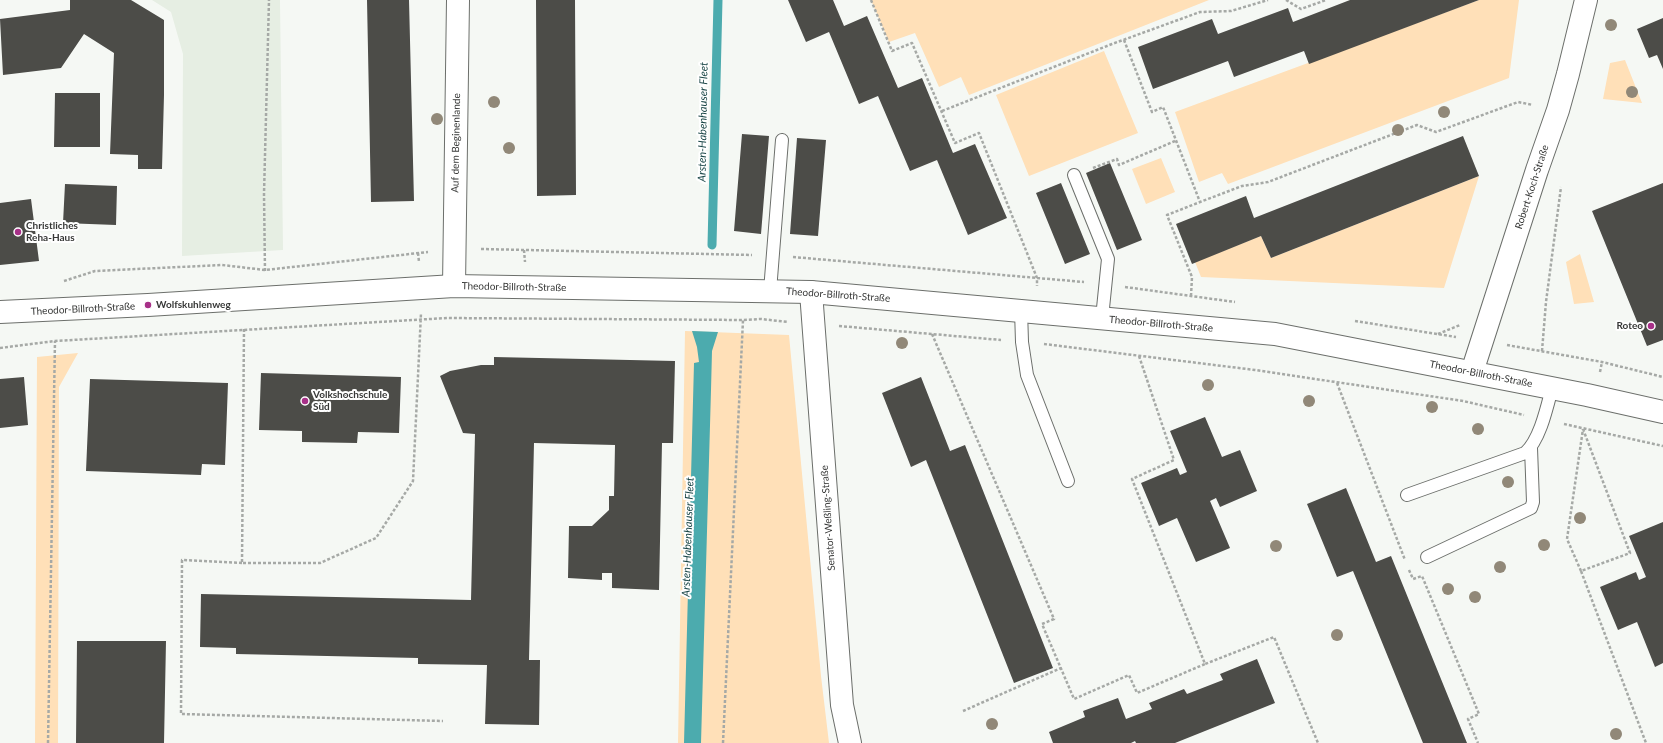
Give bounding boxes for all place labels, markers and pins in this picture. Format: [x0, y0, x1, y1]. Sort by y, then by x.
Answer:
place label: Christliches Reha-Haus [26, 220, 78, 244]
marker: Christliches Reha-Haus [13, 227, 23, 237]
place label: Wolfskuhlenweg [156, 299, 231, 311]
marker: Wolfskuhlenweg [143, 300, 153, 310]
place label: Roteo [1616, 320, 1643, 332]
marker: Roteo [1646, 321, 1656, 331]
place label: Volkshochschule Süd [313, 389, 387, 412]
marker: Volkshochschule Süd [300, 396, 310, 406]

